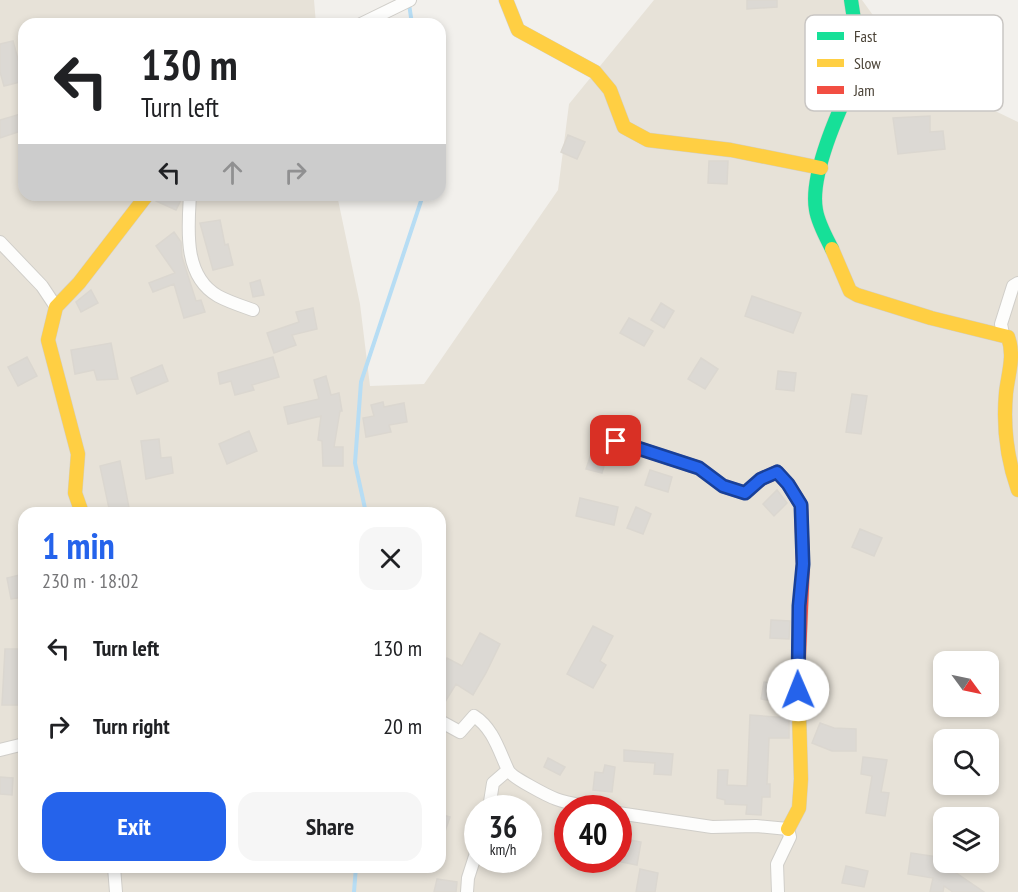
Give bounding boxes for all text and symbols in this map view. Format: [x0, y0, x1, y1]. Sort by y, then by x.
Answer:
legend [805, 15, 1003, 111]
text: Fast [854, 26, 877, 46]
text: 130 m [141, 37, 238, 92]
icon: left [42, 42, 120, 120]
text: Slow [854, 53, 881, 73]
text: Jam [853, 80, 875, 100]
text: Turn left [141, 90, 219, 124]
icon: left [153, 156, 186, 189]
icon: ahead [216, 156, 249, 189]
icon: right [279, 156, 312, 189]
pin [590, 415, 641, 466]
icon: arrive [599, 424, 632, 457]
text: 1 min [42, 522, 115, 569]
button: close [359, 527, 422, 590]
text: 230 m · 18:02 [42, 568, 139, 594]
icon: left [42, 632, 75, 665]
text: Turn left [93, 634, 159, 662]
text: 130 m [373, 634, 422, 662]
north arrow [933, 651, 999, 717]
map controls [933, 651, 999, 873]
position arrow [766, 658, 830, 722]
icon: right [42, 710, 75, 743]
text: Turn right [93, 712, 170, 740]
text: 20 m [383, 712, 422, 740]
button: search [933, 729, 999, 795]
button: Exit [42, 792, 226, 861]
button: Share [238, 792, 422, 861]
speed limit sign: 40 [554, 795, 632, 873]
text: 36 [489, 807, 517, 846]
button: layers [933, 807, 999, 873]
text: km/h [490, 840, 516, 859]

